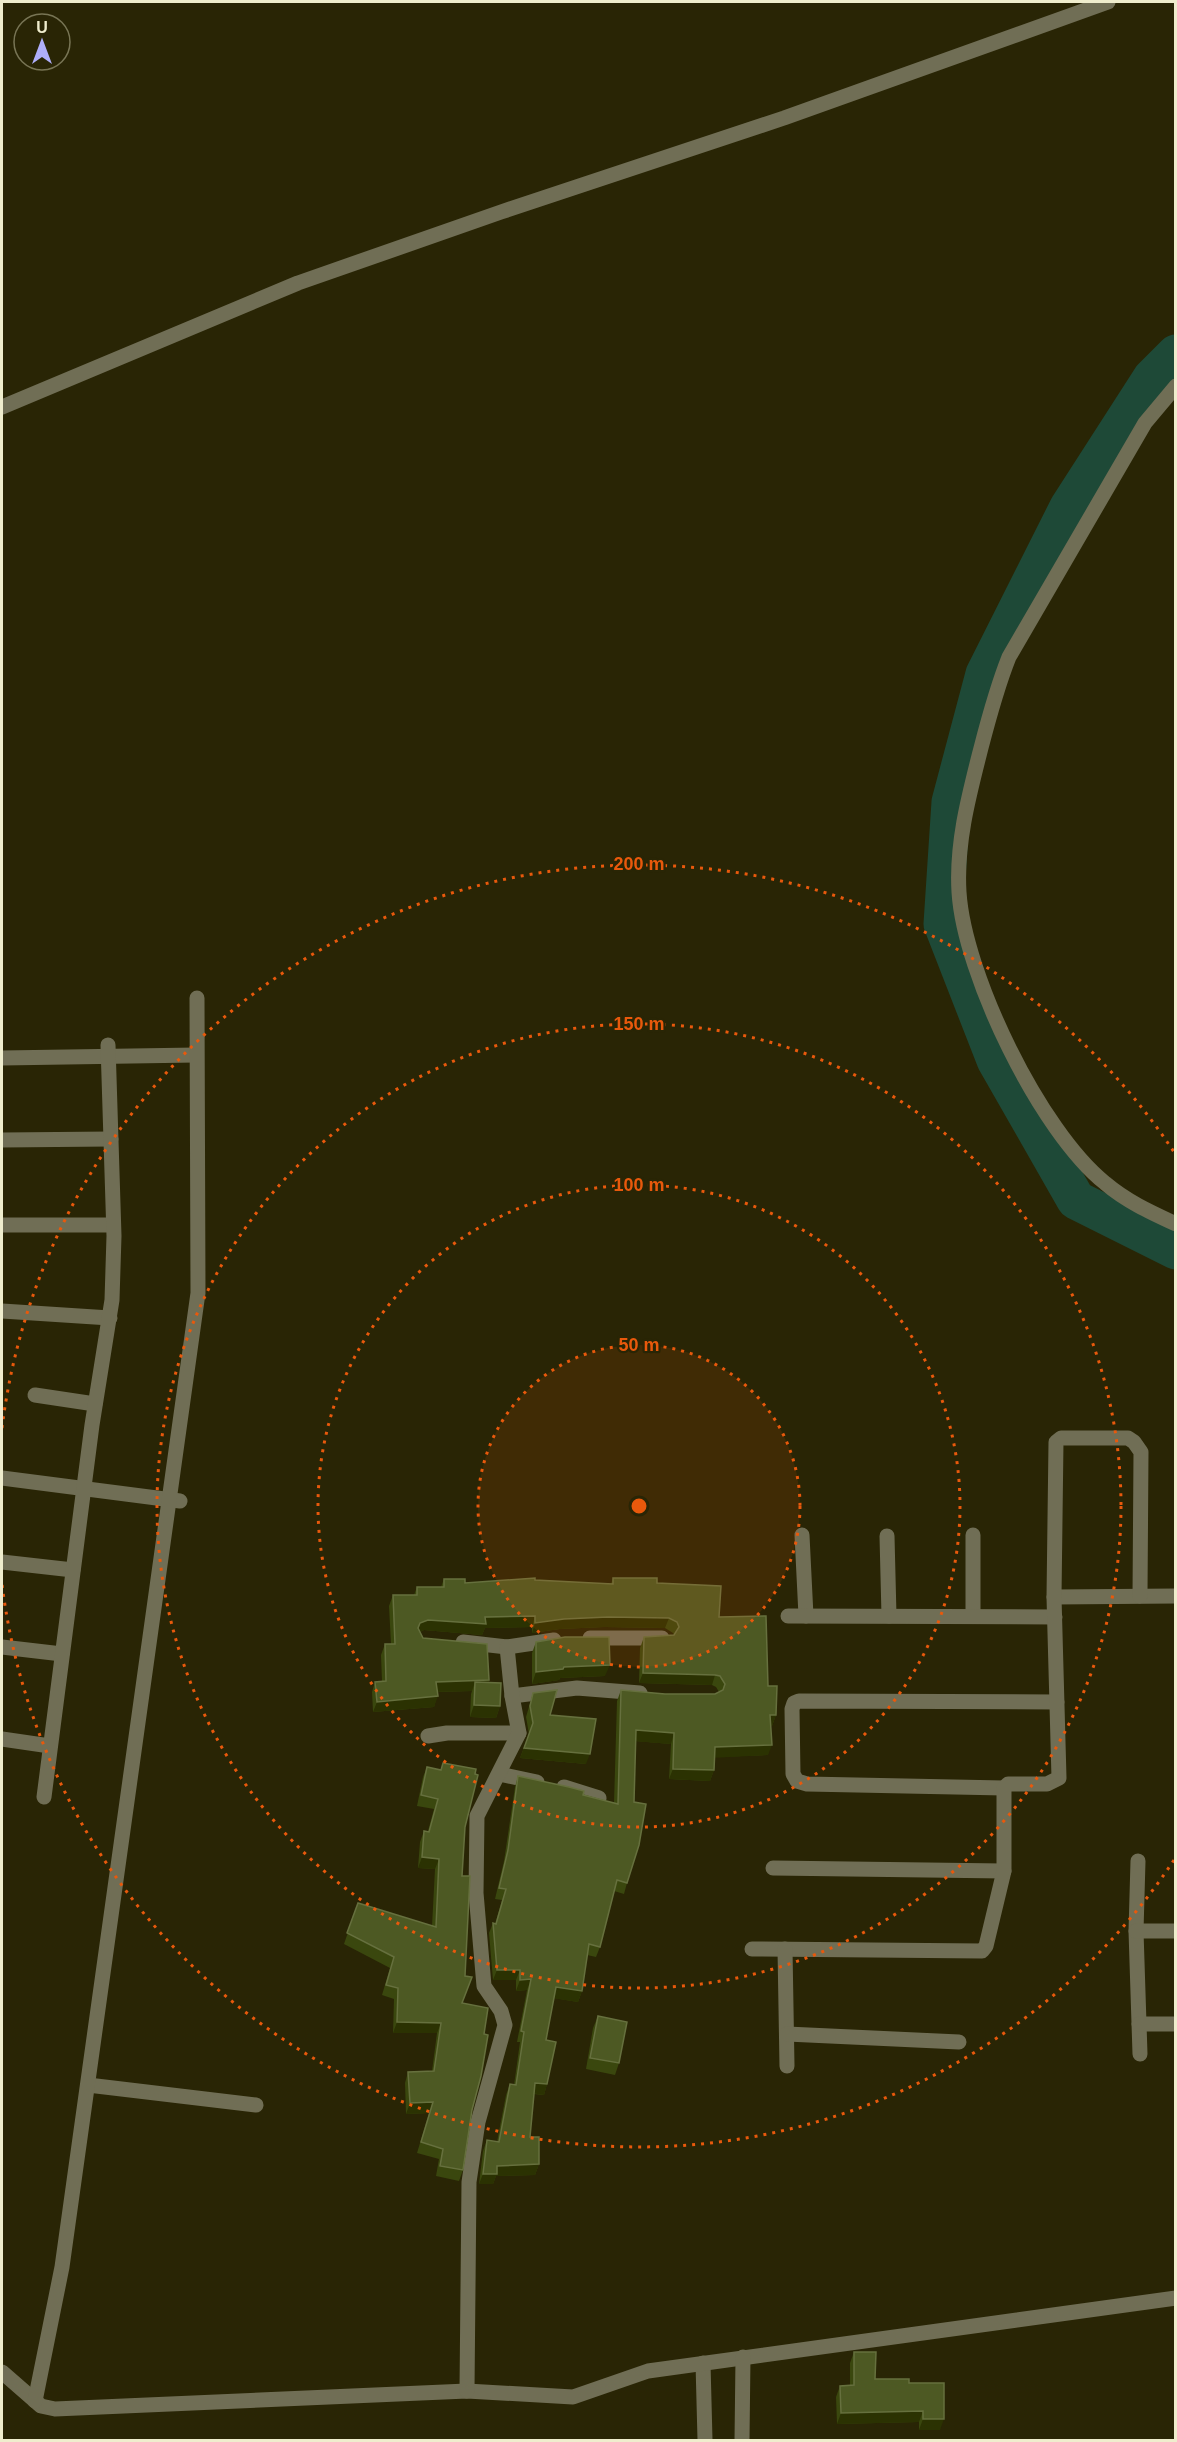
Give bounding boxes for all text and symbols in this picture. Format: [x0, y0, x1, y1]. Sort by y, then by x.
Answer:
north arrow [12, 12, 72, 72]
text: U [36, 19, 48, 36]
text: 200 m [613, 854, 665, 874]
text: 150 m [613, 1014, 665, 1034]
text: 100 m [613, 1175, 665, 1195]
text: 50 m [618, 1335, 660, 1355]
centre of rings [629, 1496, 649, 1516]

